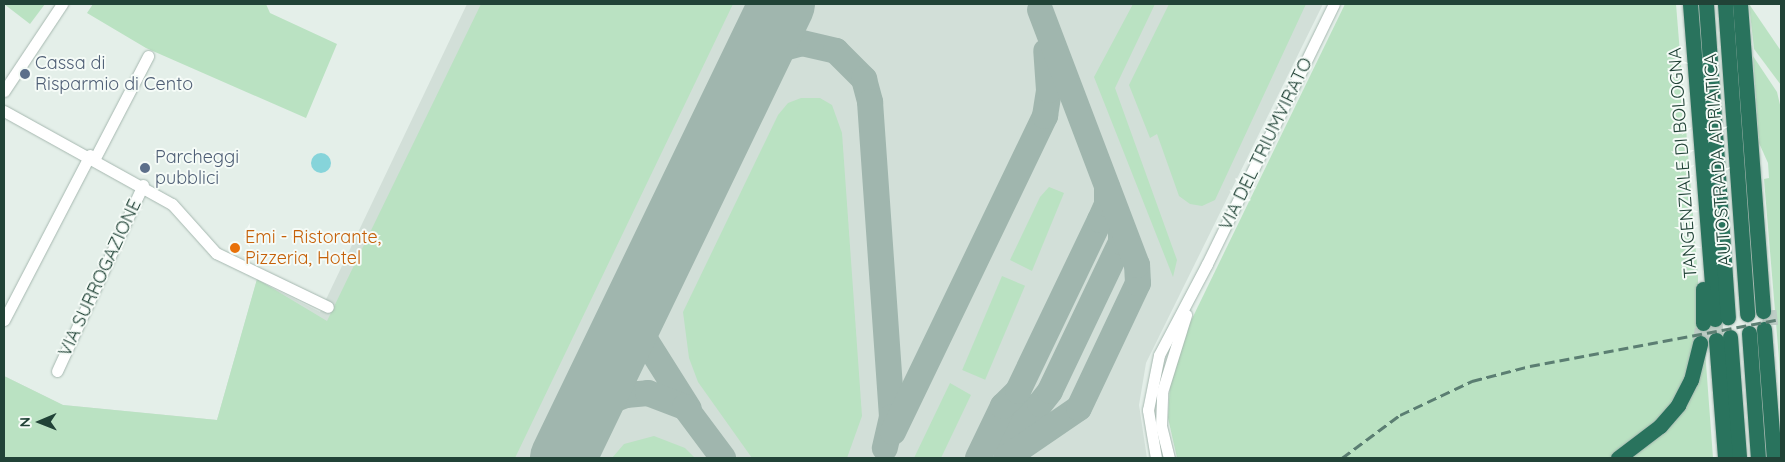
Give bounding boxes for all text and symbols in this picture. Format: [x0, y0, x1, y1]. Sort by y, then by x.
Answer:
street label: TANGENZIALE DI BOLOGNA [1664, 47, 1702, 279]
place label: Cassa di Risparmio di Cento [35, 53, 193, 96]
street label: AUTOSTRADA ADRIATICA [1700, 53, 1736, 267]
street label: VIA DEL TRIUMVIRATO [1215, 54, 1317, 234]
marker: Cassa di Risparmio di Cento [19, 68, 31, 80]
place label: Parcheggi pubblici [155, 147, 239, 190]
marker: Parcheggi pubblici [139, 162, 151, 174]
street label: VIA SURROGAZIONE [54, 196, 146, 360]
place label: Emi - Ristorante, Pizzeria, Hotel [245, 227, 381, 270]
marker: Emi - Ristorante, Pizzeria, Hotel [229, 242, 241, 254]
north arrow [15, 397, 65, 447]
text: N [16, 417, 34, 428]

